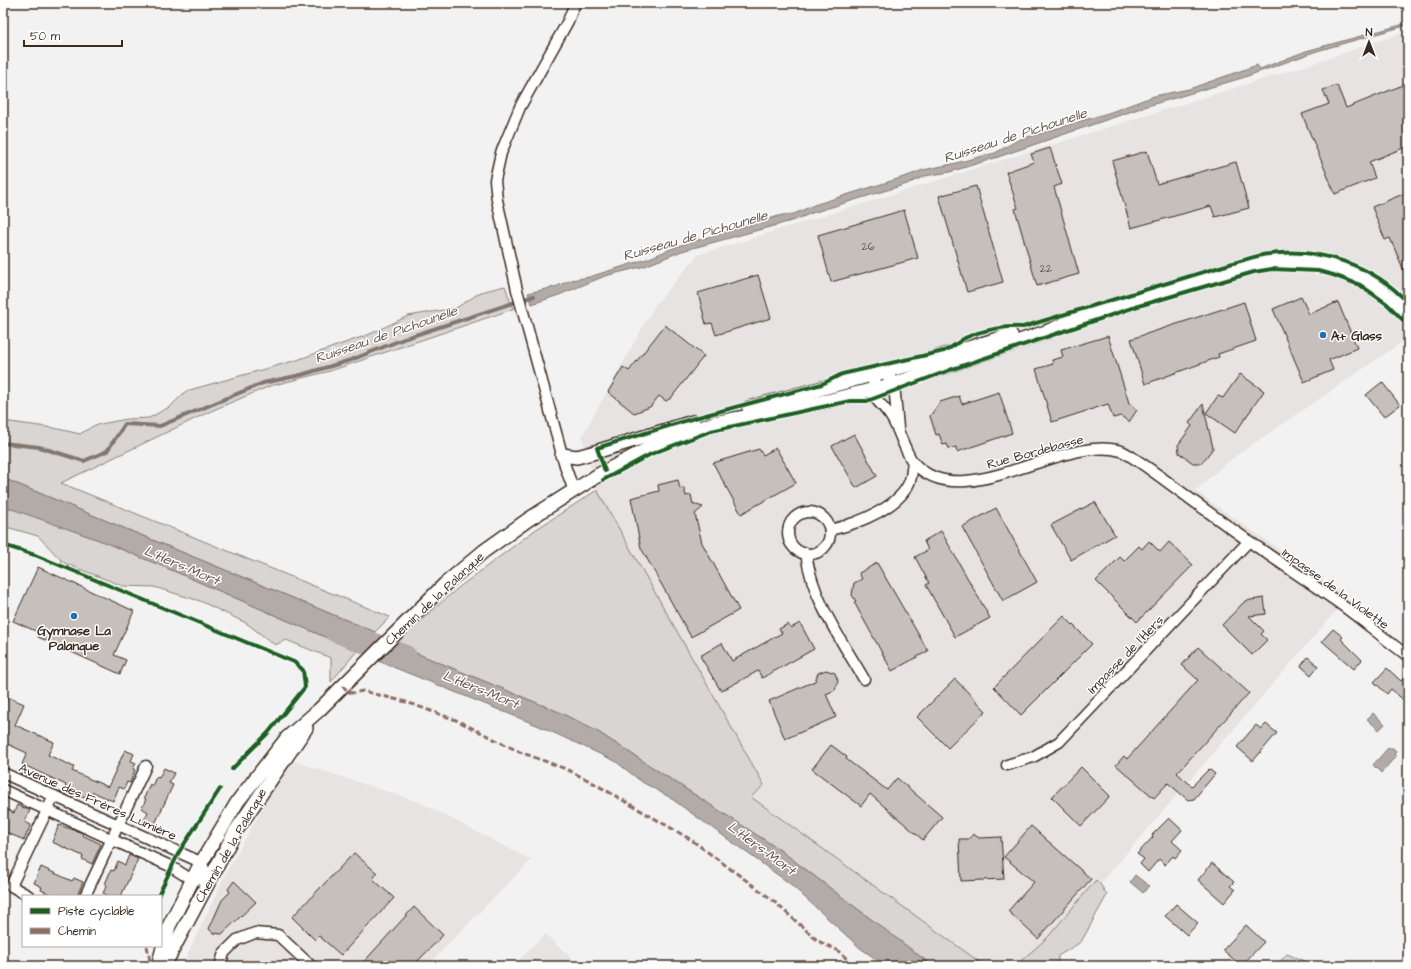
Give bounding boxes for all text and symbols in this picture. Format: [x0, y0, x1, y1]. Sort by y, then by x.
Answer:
scale bar [24, 22, 122, 48]
north arrow [1349, 22, 1389, 62]
text: N [1366, 25, 1373, 40]
text: 50 m [30, 28, 61, 45]
water label: Ruisseau de Pichounelle [941, 103, 1091, 169]
water label: Ruisseau de Pichounelle [621, 205, 771, 266]
house number: 26 [861, 239, 875, 254]
house number: 22 [1040, 261, 1053, 276]
water label: Ruisseau de Pichounelle [312, 301, 462, 369]
place label: A+ Glass [1331, 327, 1383, 345]
marker: A+ Glass [1318, 330, 1328, 340]
street label: Rue Bordebasse [985, 430, 1086, 474]
water label: L'Hers-Mort [141, 541, 224, 591]
street label: Impasse de la Violette [1278, 544, 1392, 634]
street label: Chemin de la Palanque [381, 548, 488, 650]
marker: Gymnase La Palanque [69, 611, 79, 621]
street label: Impasse de l'Hers [1084, 611, 1168, 698]
place label: Gymnase La Palanque [37, 622, 111, 656]
water label: L'Hers-Mort [440, 666, 523, 715]
street label: Avenue des Frères Lumière [16, 759, 179, 845]
street label: Chemin de la Palanque [191, 785, 271, 906]
water label: L'Hers-Mort [723, 817, 801, 881]
legend [22, 895, 162, 947]
text: Piste cyclable [58, 903, 135, 921]
text: Chemin [58, 923, 96, 940]

